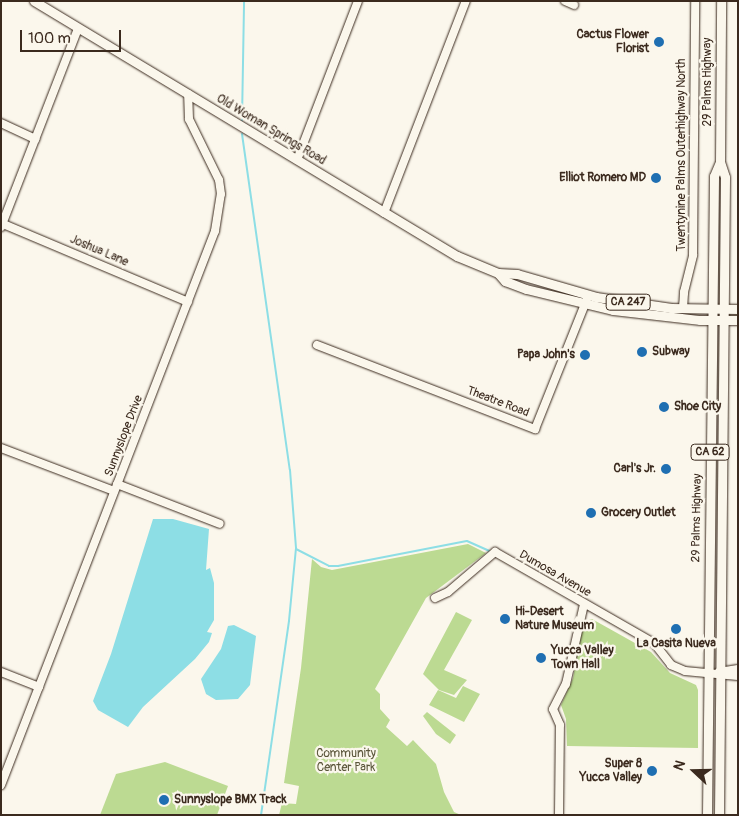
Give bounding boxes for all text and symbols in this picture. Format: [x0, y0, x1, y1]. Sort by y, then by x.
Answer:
scale bar [22, 20, 124, 52]
place label: Cactus Flower Florist [576, 28, 649, 56]
text: 100 m [28, 29, 71, 48]
marker: Cactus Flower Florist [653, 36, 665, 48]
street label: 29 Palms Highway [701, 38, 715, 126]
street label: Twentynine Palms Outerhighway North [675, 59, 689, 251]
street label: Old Woman Springs Road [214, 92, 328, 168]
place label: Elliot Romero MD [559, 171, 646, 185]
marker: Elliot Romero MD [650, 172, 662, 184]
street label: Joshua Lane [68, 232, 130, 270]
road number: CA 247 [606, 294, 650, 310]
place label: Subway [652, 345, 690, 359]
marker: Subway [636, 346, 648, 358]
place label: Papa John's [517, 348, 575, 362]
marker: Papa John's [579, 349, 591, 361]
street label: Theatre Road [465, 384, 531, 420]
street label: Sunnyslope Drive [102, 393, 146, 479]
place label: Shoe City [674, 400, 721, 414]
marker: Shoe City [658, 401, 670, 413]
road number: CA 62 [690, 444, 730, 461]
place label: Carl's Jr. [614, 462, 656, 476]
marker: Carl's Jr. [660, 463, 672, 475]
street label: 29 Palms Highway [689, 473, 705, 563]
place label: Grocery Outlet [601, 506, 676, 520]
marker: Grocery Outlet [585, 507, 597, 519]
street label: Dumosa Avenue [517, 548, 593, 600]
place label: Hi-Desert Nature Museum [515, 605, 594, 633]
marker: Hi-Desert Nature Museum [499, 613, 511, 625]
marker: La Casita Nueva [670, 623, 682, 635]
place label: La Casita Nueva [636, 637, 716, 651]
place label: Yucca Valley Town Hall [551, 644, 614, 672]
marker: Yucca Valley Town Hall [535, 652, 547, 664]
north arrow [669, 746, 719, 796]
park label: Community Center Park [316, 747, 376, 775]
place label: Super 8 Yucca Valley [579, 757, 642, 785]
text: N [670, 758, 689, 773]
marker: Super 8 Yucca Valley [646, 765, 658, 777]
place label: Sunnyslope BMX Track [174, 793, 287, 807]
marker: Sunnyslope BMX Track [158, 794, 170, 806]

